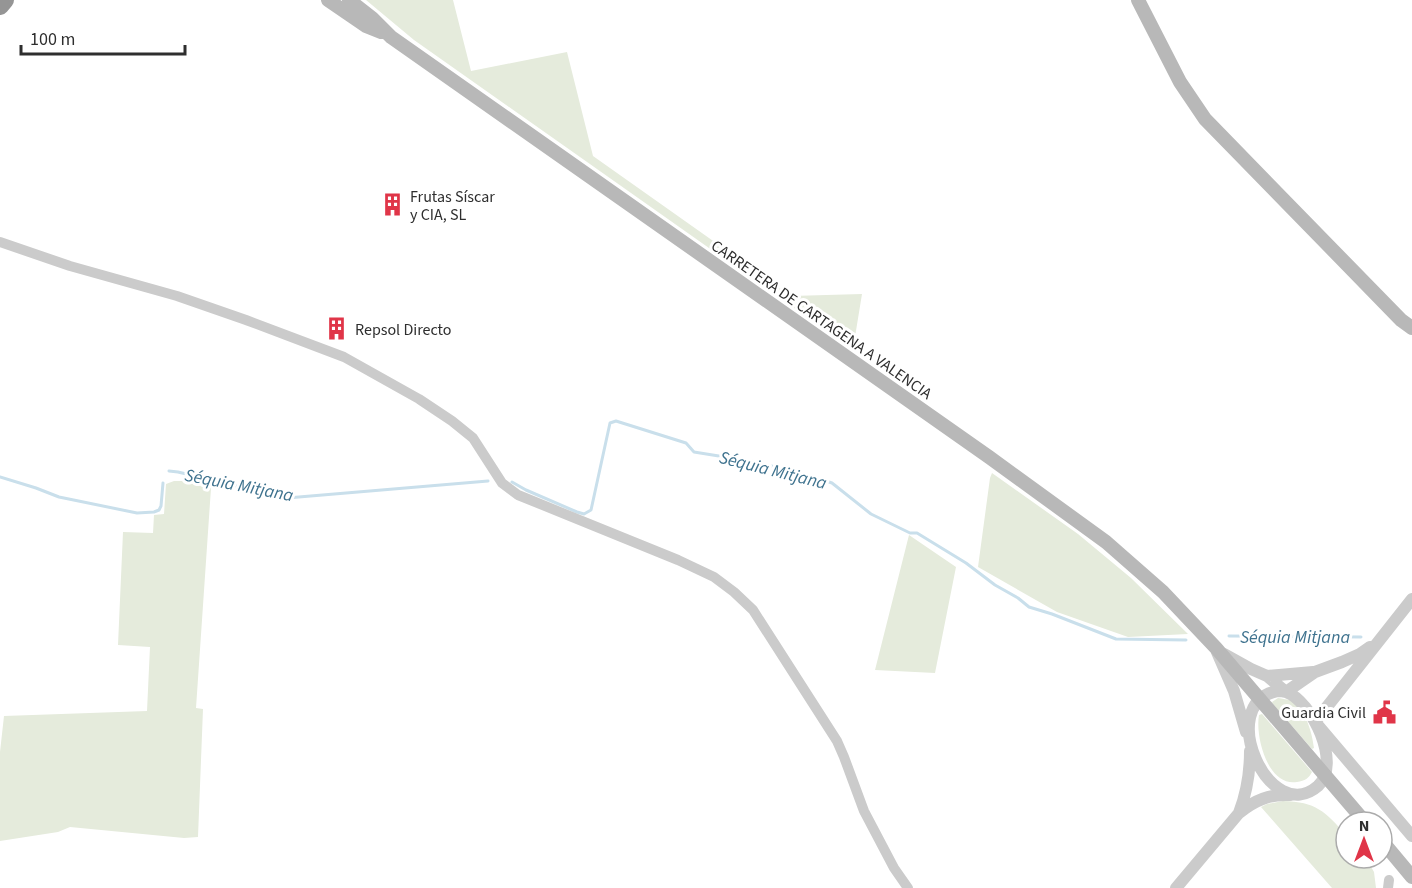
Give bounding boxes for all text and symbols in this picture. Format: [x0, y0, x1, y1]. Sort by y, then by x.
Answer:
scale bar [21, 18, 184, 56]
text: 100 m [30, 27, 75, 52]
place label: Frutas Síscar y CIA, SL [410, 186, 495, 226]
building icon: Frutas Síscar y CIA, SL [379, 192, 405, 218]
street label: CARRETERA DE CARTAGENA A VALENCIA [707, 235, 936, 405]
building icon: Repsol Directo [324, 316, 350, 342]
place label: Repsol Directo [355, 319, 451, 341]
water label: Séquia Mitjana [716, 445, 830, 496]
water label: Séquia Mitjana [182, 463, 296, 508]
water label: Séquia Mitjana [1240, 625, 1350, 650]
public building icon: Guardia Civil [1371, 699, 1397, 725]
place label: Guardia Civil [1281, 702, 1366, 724]
north arrow [1334, 810, 1394, 870]
text: N [1359, 815, 1369, 837]

